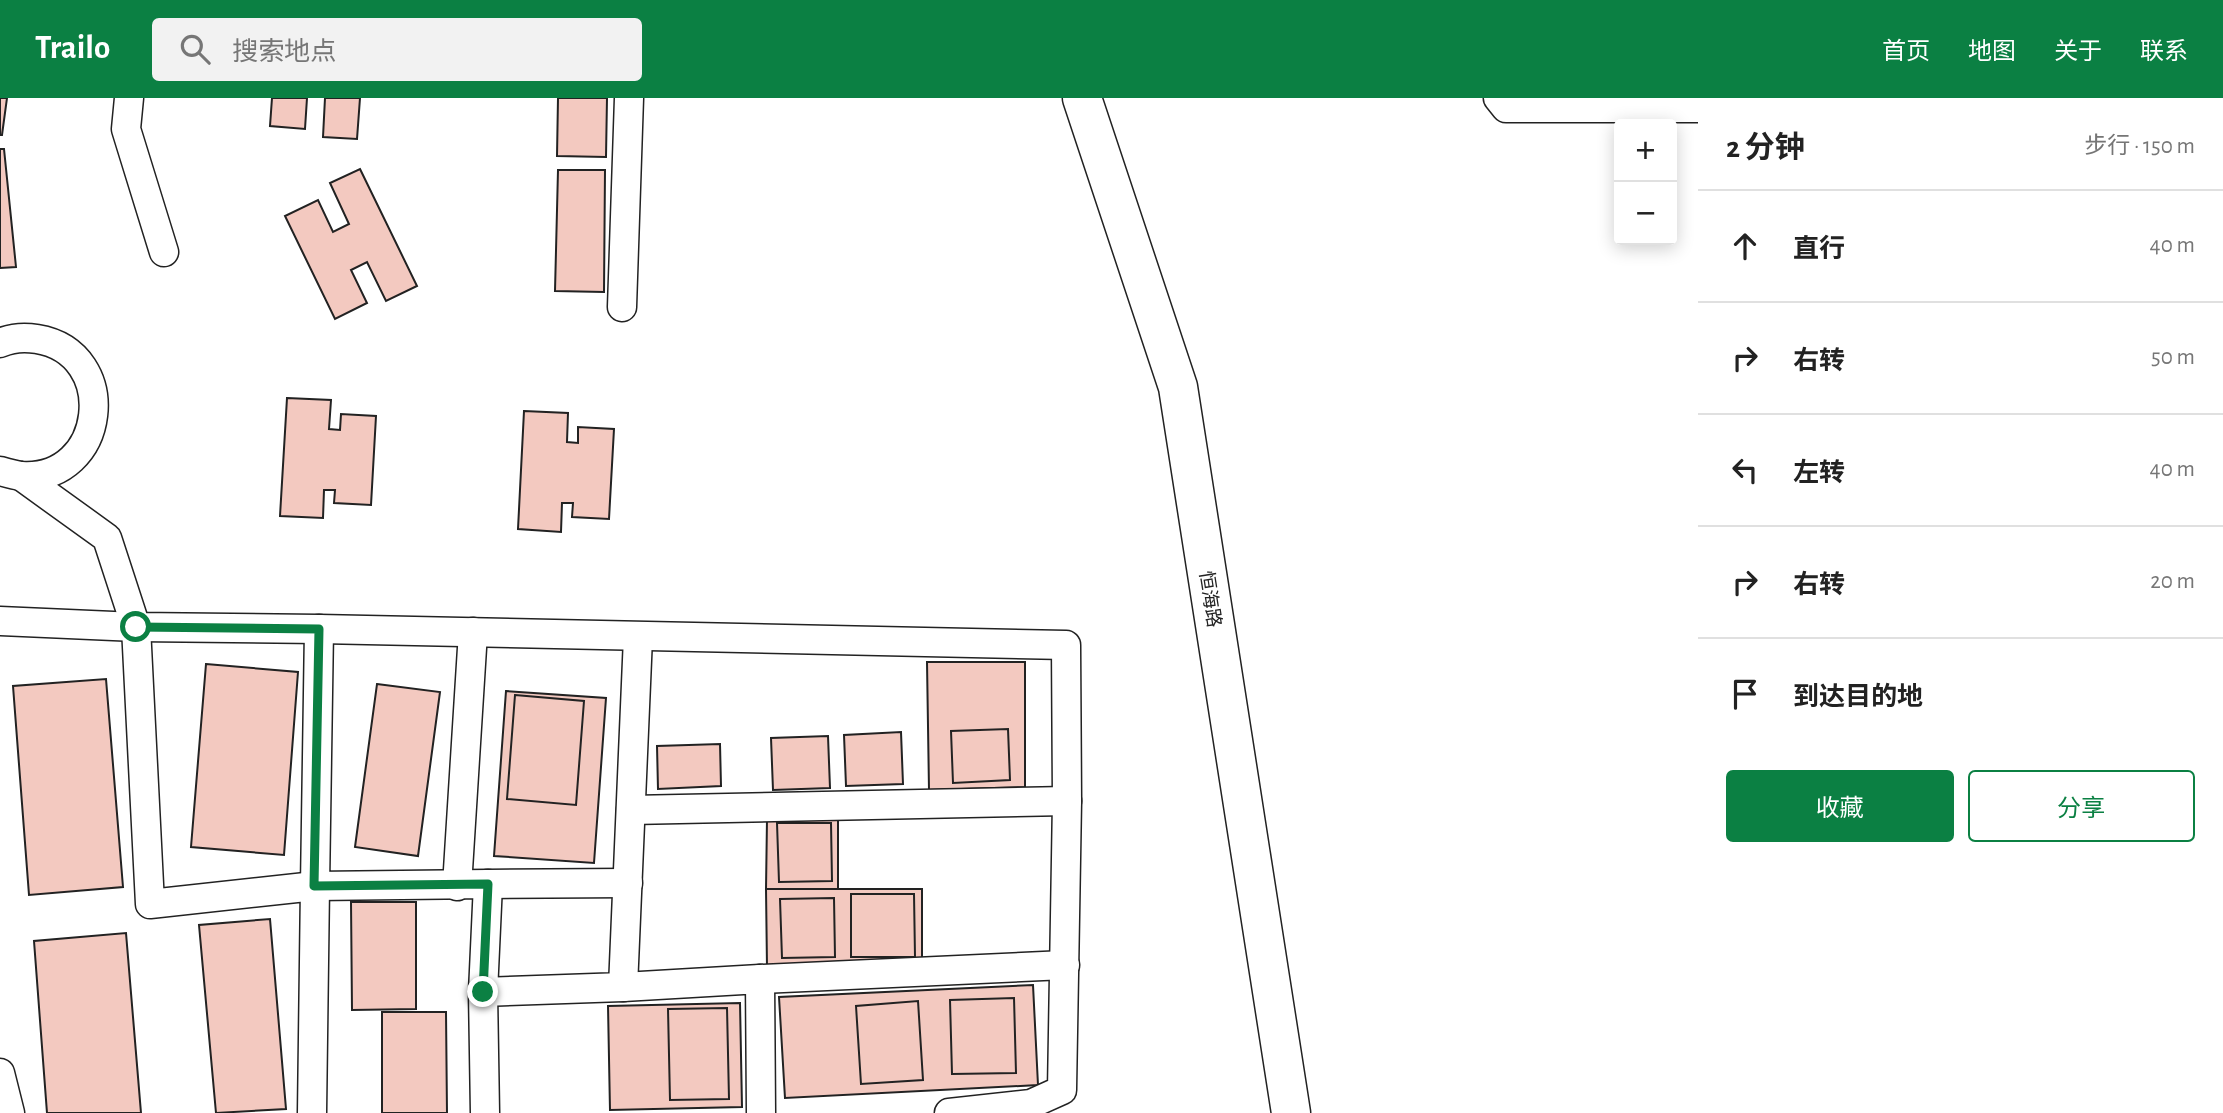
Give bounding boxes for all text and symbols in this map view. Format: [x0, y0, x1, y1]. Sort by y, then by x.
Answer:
search box [152, 18, 642, 81]
icon: search [176, 30, 214, 68]
text: Trailo [35, 32, 110, 65]
text: 搜索地点 [232, 39, 336, 65]
text: 首页 [1882, 40, 1930, 64]
text: 地图 [1968, 40, 2016, 64]
text: 关于 [2054, 40, 2102, 64]
text: 联系 [2140, 40, 2188, 64]
map controls [1614, 119, 1677, 245]
button: + [1614, 119, 1677, 182]
text: 2 分钟 [1726, 133, 1805, 163]
text: 步行 · 150 m [2084, 135, 2195, 158]
button: − [1614, 182, 1677, 245]
icon: ahead [1726, 227, 1764, 265]
text: 40 m [2150, 234, 2195, 257]
text: 直行 [1793, 236, 1845, 262]
icon: right [1726, 339, 1764, 377]
text: 50 m [2151, 346, 2195, 369]
text: 右转 [1793, 348, 1845, 374]
icon: left [1726, 451, 1764, 489]
text: 40 m [2150, 458, 2195, 481]
text: 左转 [1793, 460, 1845, 486]
icon: right [1726, 563, 1764, 601]
street label: 恒海路 [1196, 569, 1225, 629]
text: 20 m [2150, 570, 2195, 593]
text: 右转 [1793, 572, 1845, 598]
route start [120, 611, 151, 642]
icon: arrive [1726, 675, 1764, 713]
text: 到达目的地 [1793, 684, 1923, 710]
button: 收藏 [1726, 770, 1954, 842]
button: 分享 [1968, 770, 2195, 842]
route end [467, 976, 498, 1007]

